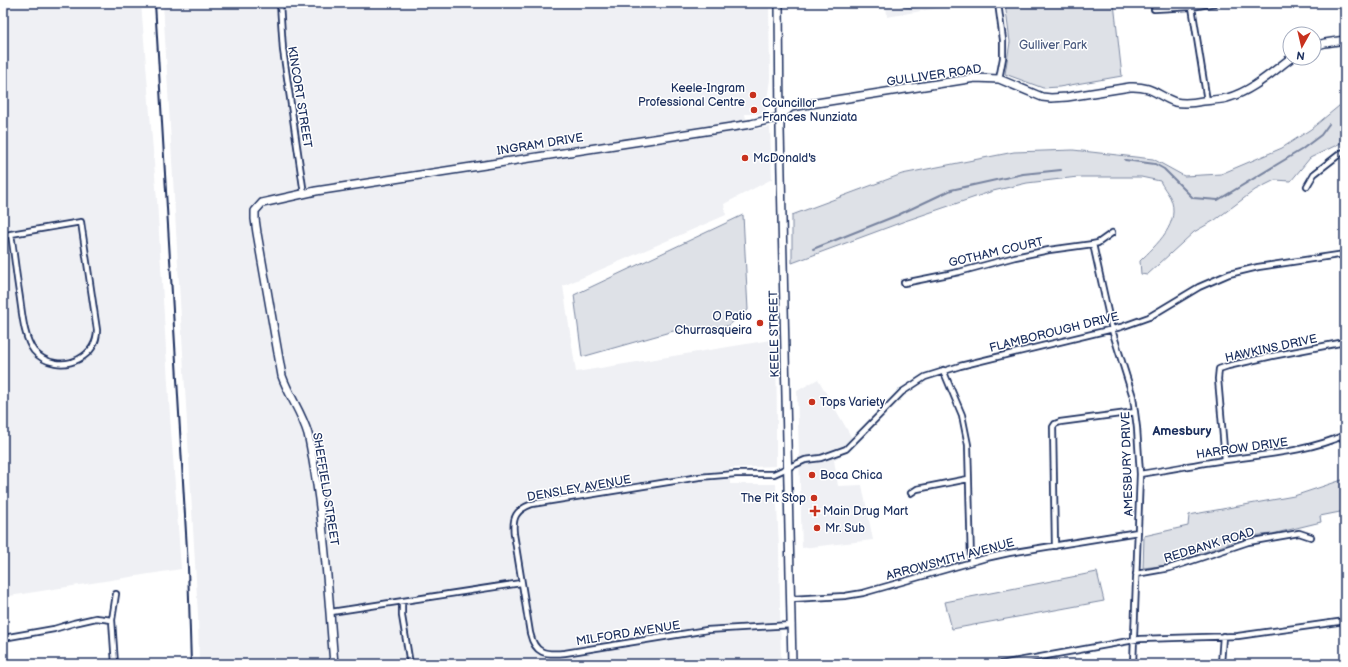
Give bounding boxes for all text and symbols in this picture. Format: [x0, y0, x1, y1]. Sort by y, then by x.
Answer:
north arrow [1282, 26, 1322, 66]
park label: Gulliver Park [1019, 38, 1087, 53]
street label: KINCORT STREET [284, 45, 315, 150]
text: N [1296, 48, 1306, 62]
street label: GULLIVER ROAD [886, 61, 983, 90]
place label: Keele-Ingram Professional Centre [638, 81, 745, 110]
marker: Keele-Ingram Professional Centre [748, 90, 758, 100]
place label: Councillor Frances Nunziata [762, 96, 858, 125]
marker: Councillor Frances Nunziata [749, 105, 759, 115]
street label: INGRAM DRIVE [496, 130, 585, 159]
place label: McDonald's [753, 151, 816, 166]
marker: McDonald's [740, 153, 750, 163]
street label: GOTHAM COURT [947, 234, 1046, 271]
street label: KEELE STREET [766, 289, 783, 378]
place label: O Patio Churrasqueira [675, 309, 752, 338]
street label: FLAMBOROUGH DRIVE [988, 309, 1120, 356]
marker: O Patio Churrasqueira [755, 318, 765, 328]
street label: HAWKINS DRIVE [1224, 331, 1319, 366]
place label: Tops Variety [820, 395, 886, 410]
marker: Tops Variety [807, 397, 817, 407]
street label: AMESBURY DRIVE [1118, 411, 1137, 517]
district label: Amesbury [1151, 423, 1212, 439]
street label: SHEFFIELD STREET [309, 431, 342, 547]
street label: HARROW DRIVE [1195, 435, 1289, 462]
place label: Boca Chica [820, 468, 883, 483]
marker: Boca Chica [807, 470, 817, 480]
street label: DENSLEY AVENUE [526, 472, 632, 505]
place label: The Pit Stop [741, 491, 806, 506]
marker: The Pit Stop [809, 493, 819, 503]
place label: Main Drug Mart [823, 504, 909, 519]
marker: Main Drug Mart [810, 506, 820, 516]
place label: Mr. Sub [825, 521, 865, 536]
marker: Mr. Sub [812, 523, 822, 533]
street label: REDBANK ROAD [1162, 524, 1257, 566]
street label: ARROWSMITH AVENUE [884, 535, 1016, 584]
street label: MILFORD AVENUE [575, 618, 681, 649]

